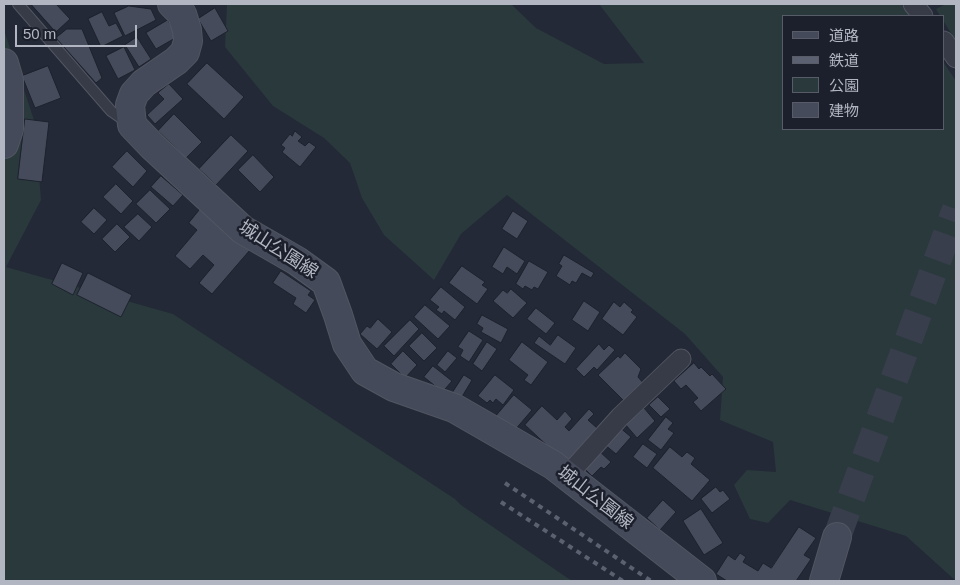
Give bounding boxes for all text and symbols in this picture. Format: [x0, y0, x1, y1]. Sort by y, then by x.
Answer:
scale bar [18, 15, 140, 47]
legend [782, 15, 945, 130]
text: 50 m [23, 25, 56, 42]
text: 道路 [829, 27, 859, 44]
text: 鉄道 [829, 52, 859, 69]
text: 公園 [829, 77, 859, 94]
text: 建物 [829, 102, 859, 119]
street label: 城山公園線 [234, 216, 322, 284]
street label: 城山公園線 [553, 462, 637, 534]

